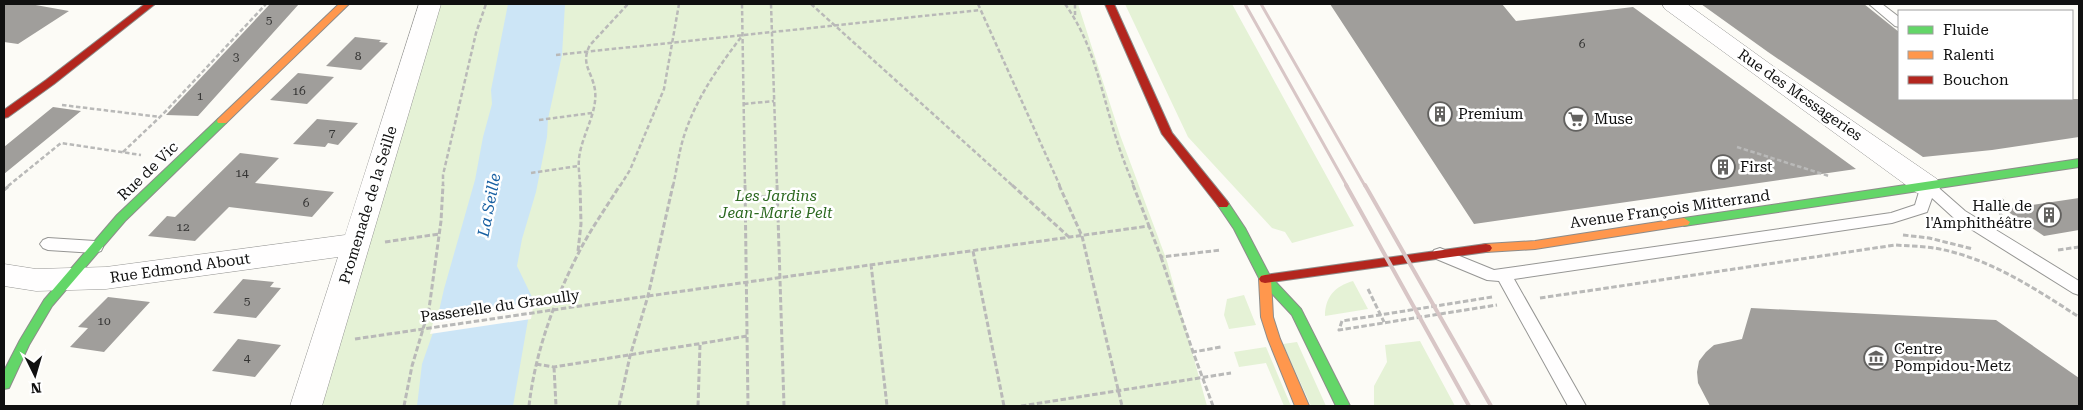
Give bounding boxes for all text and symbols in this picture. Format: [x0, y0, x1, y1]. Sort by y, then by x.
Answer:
legend [1898, 10, 2073, 100]
house number: 5 [266, 13, 273, 27]
text: Fluide [1943, 21, 1989, 39]
house number: 6 [1579, 37, 1586, 51]
street label: Rue des Messageries [1734, 45, 1866, 145]
text: Ralenti [1943, 46, 1995, 64]
house number: 8 [355, 49, 362, 63]
house number: 3 [233, 50, 240, 64]
text: Bouchon [1943, 71, 2009, 89]
house number: 16 [292, 84, 306, 98]
house number: 1 [197, 89, 204, 103]
building icon: Premium [1427, 101, 1453, 127]
place label: Premium [1458, 105, 1524, 123]
supermarket icon: Muse [1563, 106, 1589, 132]
place label: Muse [1594, 110, 1633, 128]
street label: Promenade de la Seille [335, 124, 401, 286]
house number: 7 [329, 126, 336, 140]
street label: Rue de Vic [114, 138, 182, 204]
building icon: First [1710, 154, 1736, 180]
place label: First [1740, 158, 1773, 176]
house number: 14 [235, 166, 249, 180]
water label: La Seille [473, 172, 504, 239]
street label: Avenue François Mitterrand [1569, 186, 1772, 232]
park label: Les Jardins Jean-Marie Pelt [718, 187, 833, 222]
house number: 6 [303, 196, 310, 210]
place label: Halle de l'Amphithéâtre [1926, 197, 2032, 232]
building icon: Halle de l'Amphithéâtre [2036, 202, 2062, 228]
house number: 12 [176, 220, 190, 234]
street label: Rue Edmond About [109, 249, 252, 287]
street label: Passerelle du Graoully [419, 286, 581, 326]
house number: 5 [244, 294, 251, 308]
house number: 10 [97, 314, 111, 328]
place label: Centre Pompidou-Metz [1894, 340, 2011, 375]
museum icon: Centre Pompidou-Metz [1863, 345, 1889, 371]
north arrow [10, 350, 60, 400]
house number: 4 [244, 351, 251, 365]
text: N [30, 380, 42, 396]

